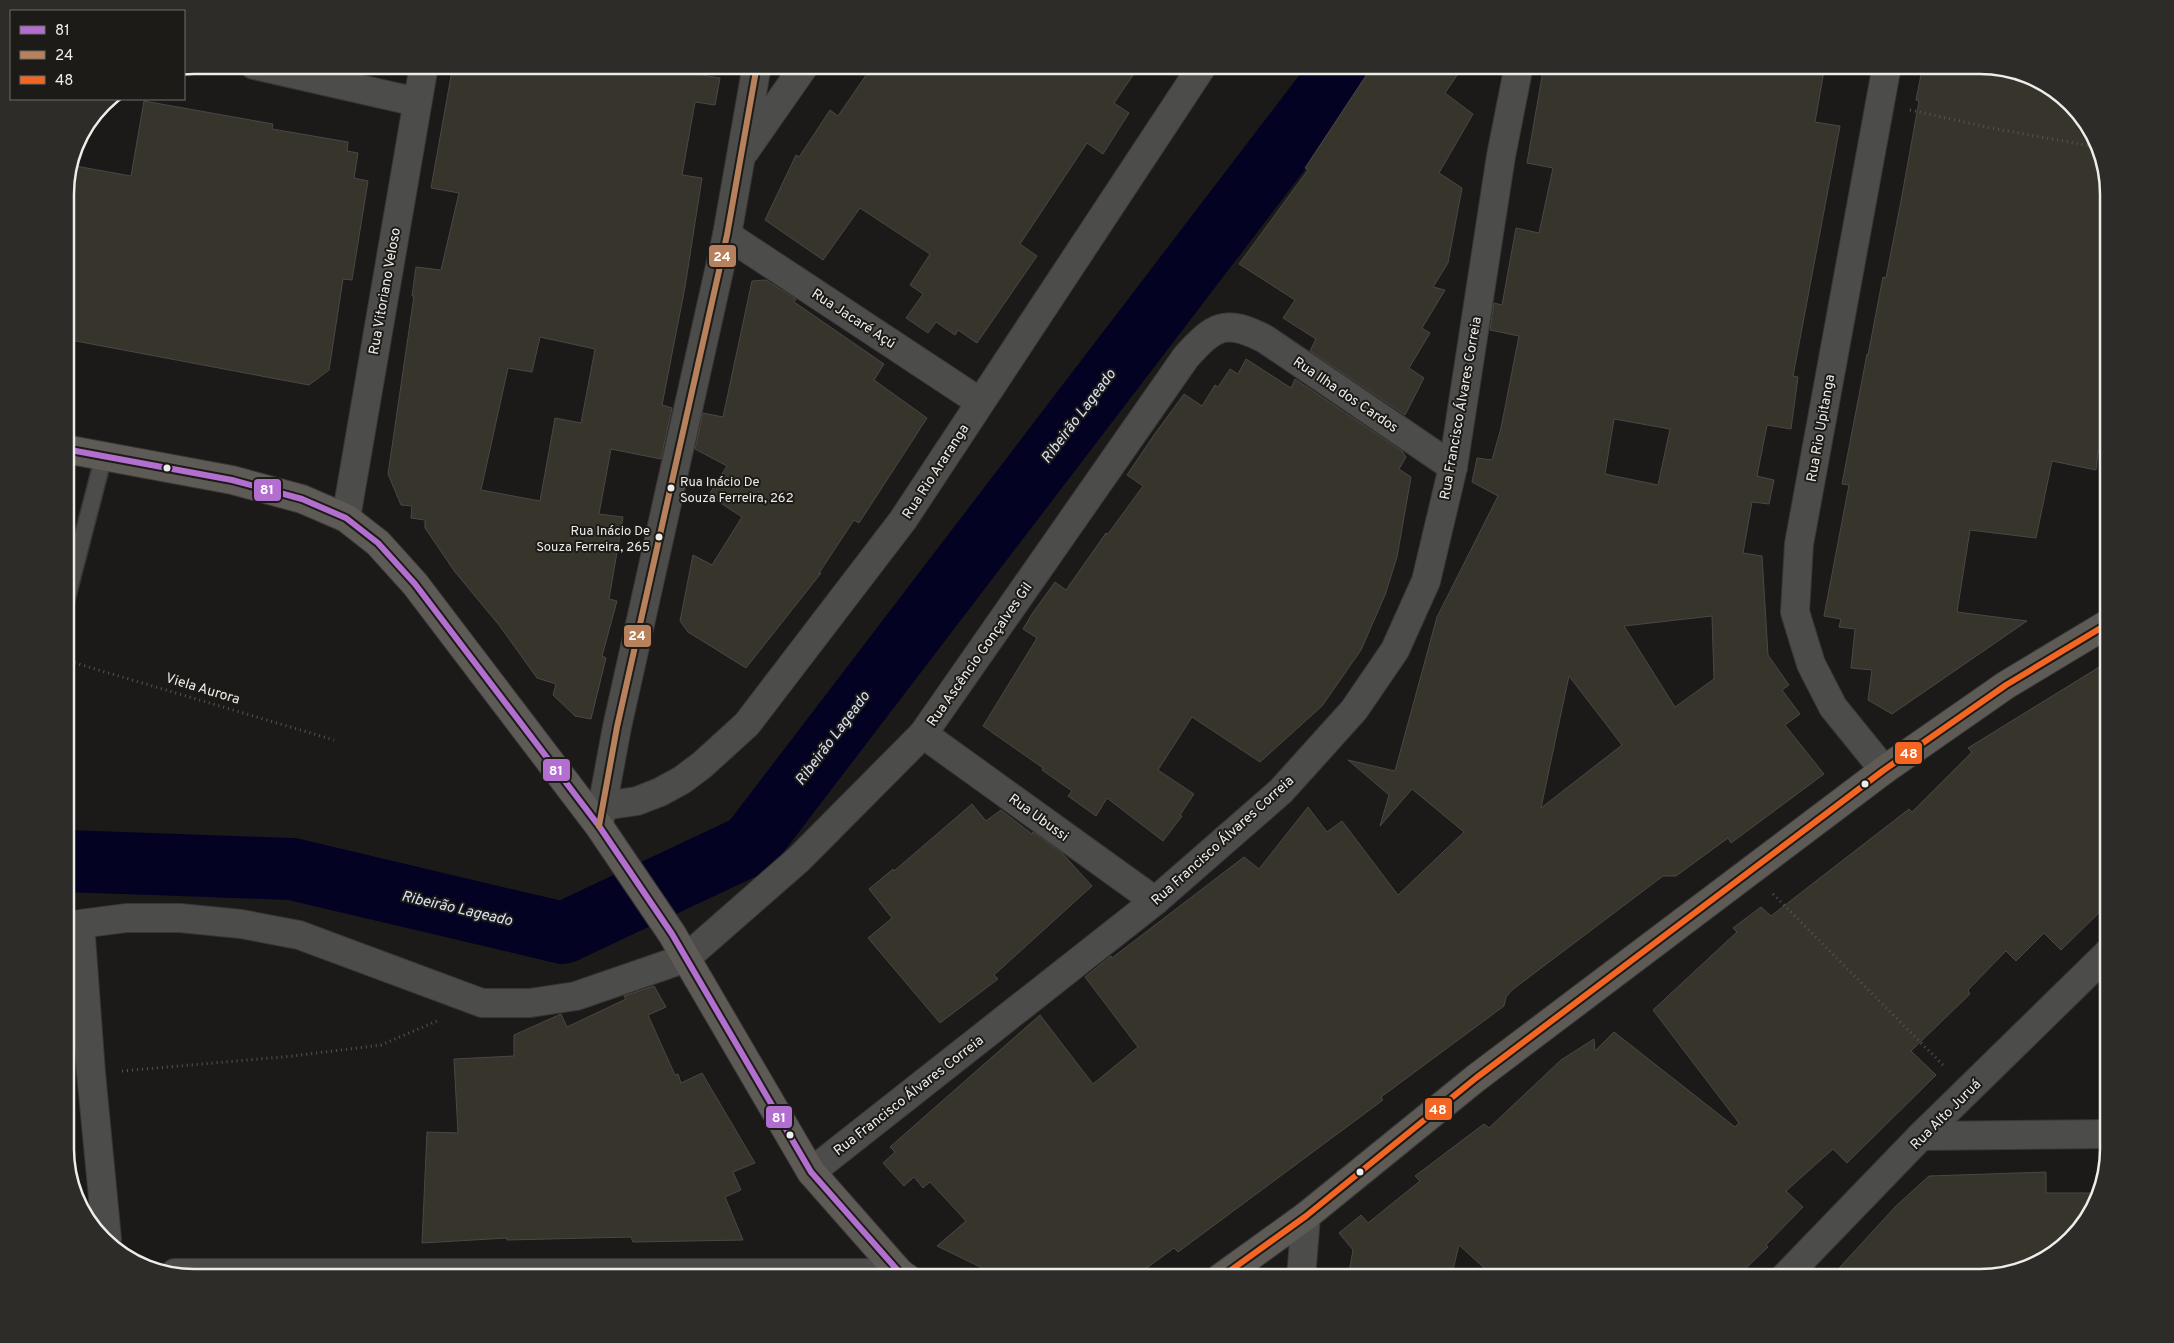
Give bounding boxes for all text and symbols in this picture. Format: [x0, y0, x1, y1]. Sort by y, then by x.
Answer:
legend [10, 10, 185, 100]
text: 81 [55, 22, 70, 41]
text: 24 [55, 47, 73, 66]
text: 48 [55, 72, 73, 91]
street label: Rua Vitoriano Veloso [366, 226, 405, 356]
line badge: 24 [708, 244, 737, 268]
text: 24 [713, 249, 731, 266]
street label: Rua Jacaré Açú [808, 286, 898, 353]
street label: Rua Francisco Álvares Correia [1436, 315, 1486, 501]
street label: Rua Ilha dos Cardos [1289, 354, 1401, 437]
water label: Ribeirão Lageado [1038, 366, 1121, 468]
street label: Rua Rio Upitanga [1804, 373, 1839, 483]
street label: Rua Rio Araranga [899, 421, 973, 522]
unlabelled marker [162, 463, 172, 473]
place label: Rua Inácio De Souza Ferreira, 262 [680, 475, 794, 507]
line badge: 81 [253, 478, 282, 502]
text: 81 [260, 482, 274, 499]
marker: Rua Inácio De Souza Ferreira, 262 [666, 483, 676, 493]
place label: Rua Inácio De Souza Ferreira, 265 [536, 524, 650, 556]
marker: Rua Inácio De Souza Ferreira, 265 [654, 532, 664, 542]
street label: Rua Ascêncio Gonçalves Gil [924, 580, 1037, 730]
line badge: 24 [623, 624, 652, 648]
text: 24 [628, 628, 646, 645]
street label: Viela Aurora [163, 670, 242, 709]
water label: Ribeirão Lageado [792, 688, 875, 790]
line badge: 48 [1894, 741, 1923, 765]
text: 48 [1900, 746, 1918, 763]
line badge: 81 [542, 758, 571, 782]
text: 81 [549, 763, 563, 780]
street label: Rua Francisco Álvares Correia [1148, 772, 1298, 910]
unlabelled marker [1860, 779, 1870, 789]
street label: Rua Ubussi [1005, 791, 1071, 846]
water label: Ribeirão Lageado [399, 887, 514, 931]
street label: Rua Francisco Álvares Correia [830, 1032, 987, 1160]
street label: Rua Alto Juruá [1907, 1076, 1985, 1154]
line badge: 48 [1424, 1097, 1453, 1121]
text: 48 [1429, 1102, 1447, 1119]
line badge: 81 [765, 1105, 793, 1129]
text: 81 [772, 1110, 786, 1127]
unlabelled marker [785, 1130, 795, 1140]
unlabelled marker [1355, 1167, 1365, 1177]

